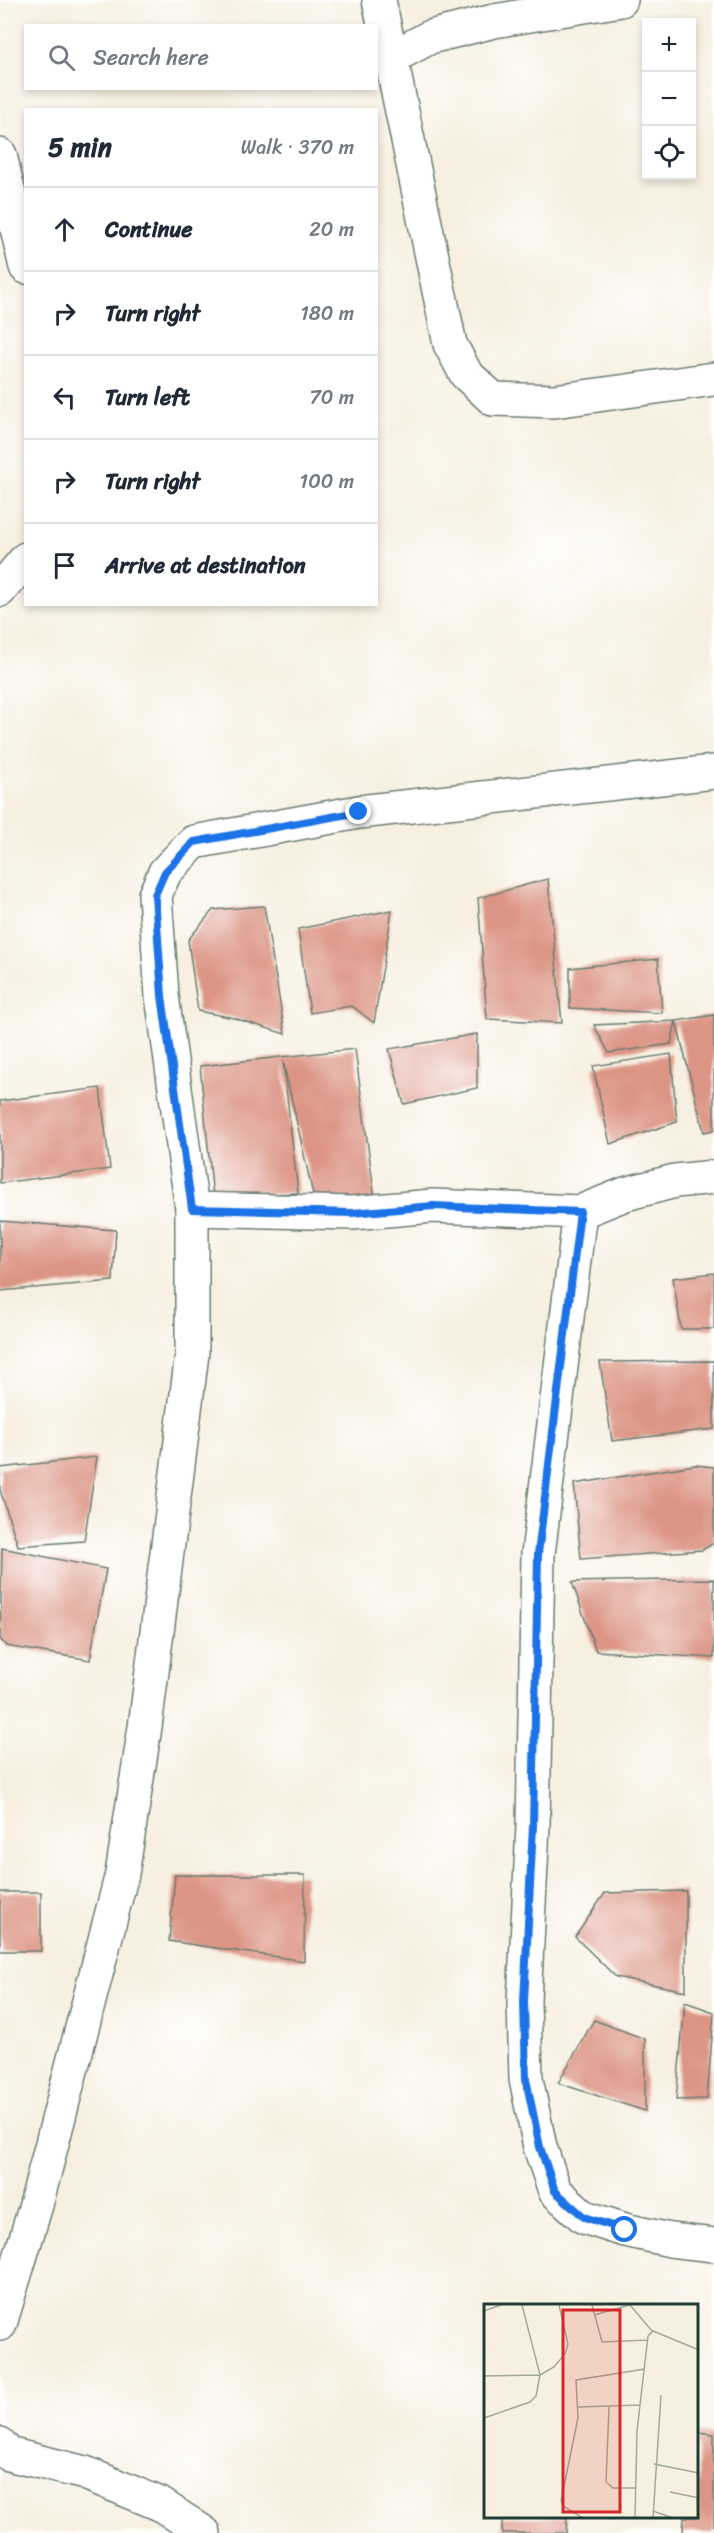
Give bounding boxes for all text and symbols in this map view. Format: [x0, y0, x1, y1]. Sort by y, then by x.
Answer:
map controls [642, 18, 696, 180]
button: + [642, 18, 696, 72]
search box [24, 24, 378, 90]
text: Search here [93, 38, 209, 77]
icon: search [45, 41, 78, 74]
button: − [642, 72, 696, 126]
text: 5 min [48, 124, 112, 170]
button: locate [642, 126, 696, 180]
text: Walk · 370 m [241, 130, 354, 165]
text: Continue [105, 210, 193, 249]
text: 20 m [309, 212, 354, 247]
icon: ahead [48, 213, 81, 246]
text: Turn right [105, 294, 200, 333]
text: 180 m [300, 296, 354, 331]
icon: right [48, 297, 81, 330]
text: Turn left [105, 378, 190, 417]
text: 70 m [309, 380, 354, 415]
icon: left [48, 381, 81, 414]
text: Turn right [105, 462, 200, 501]
text: 100 m [300, 464, 354, 499]
icon: right [48, 465, 81, 498]
text: Arrive at destination [105, 546, 306, 585]
icon: arrive [48, 549, 81, 582]
route end [345, 798, 371, 824]
route start [611, 2216, 637, 2242]
inset map [484, 2304, 699, 2518]

